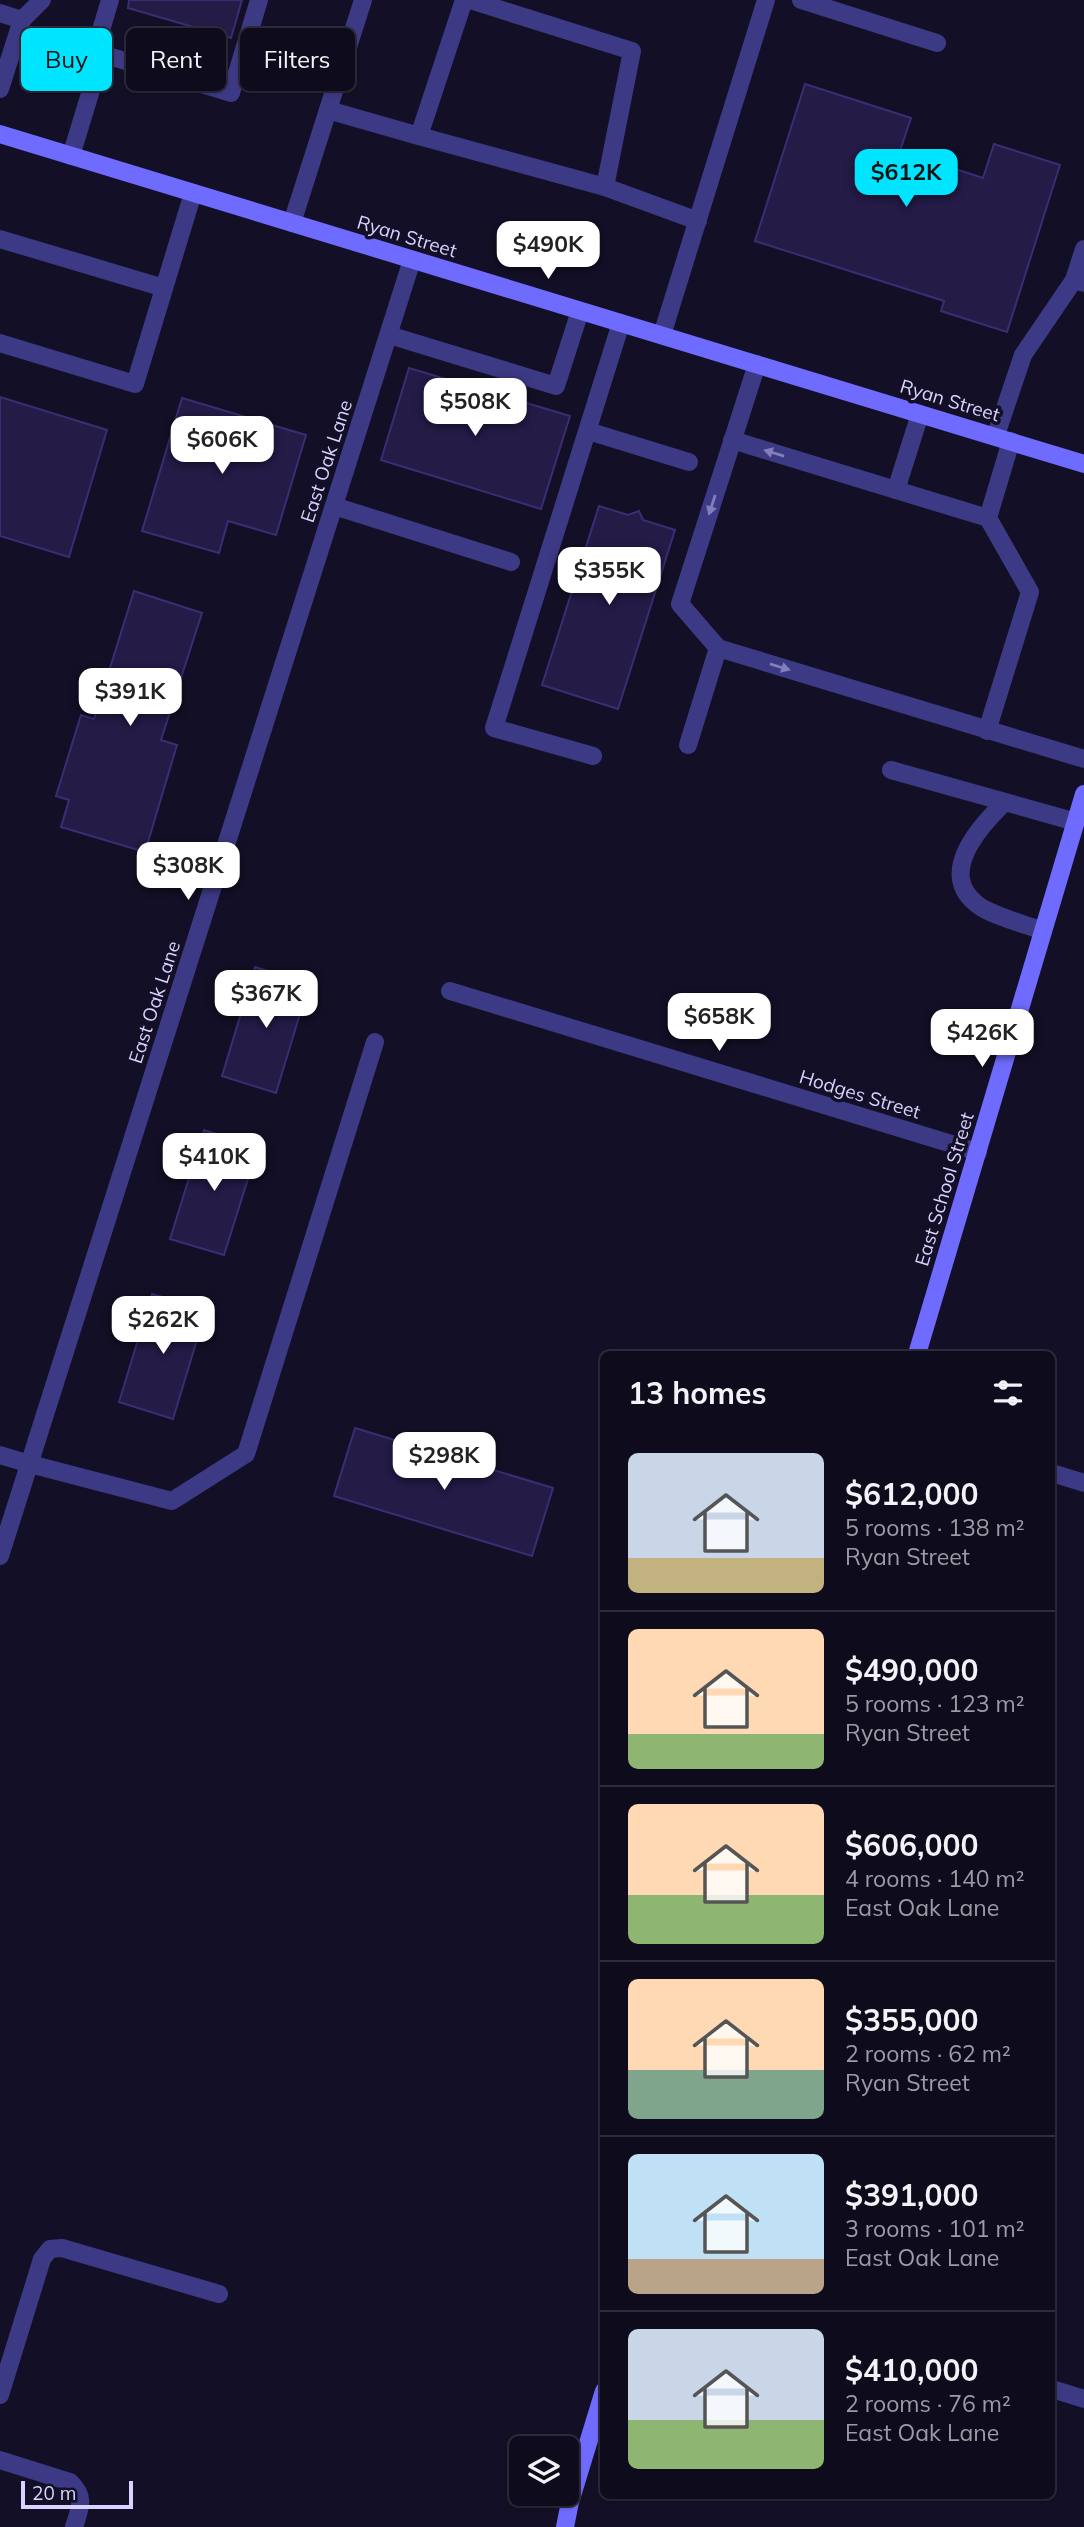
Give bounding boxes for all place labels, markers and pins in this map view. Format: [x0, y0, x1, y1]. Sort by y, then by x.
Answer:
pin: $612K [857, 150, 955, 209]
pin: $490K [499, 222, 597, 281]
pin: $508K [426, 378, 524, 438]
pin: $606K [173, 416, 271, 476]
pin: $355K [560, 548, 658, 607]
pin: $391K [81, 668, 179, 728]
pin: $308K [139, 842, 237, 902]
pin: $367K [217, 970, 315, 1030]
pin: $658K [670, 993, 768, 1053]
pin: $426K [933, 1010, 1031, 1069]
pin: $410K [165, 1134, 263, 1193]
pin: $262K [114, 1296, 212, 1356]
pin: $298K [395, 1432, 493, 1492]

